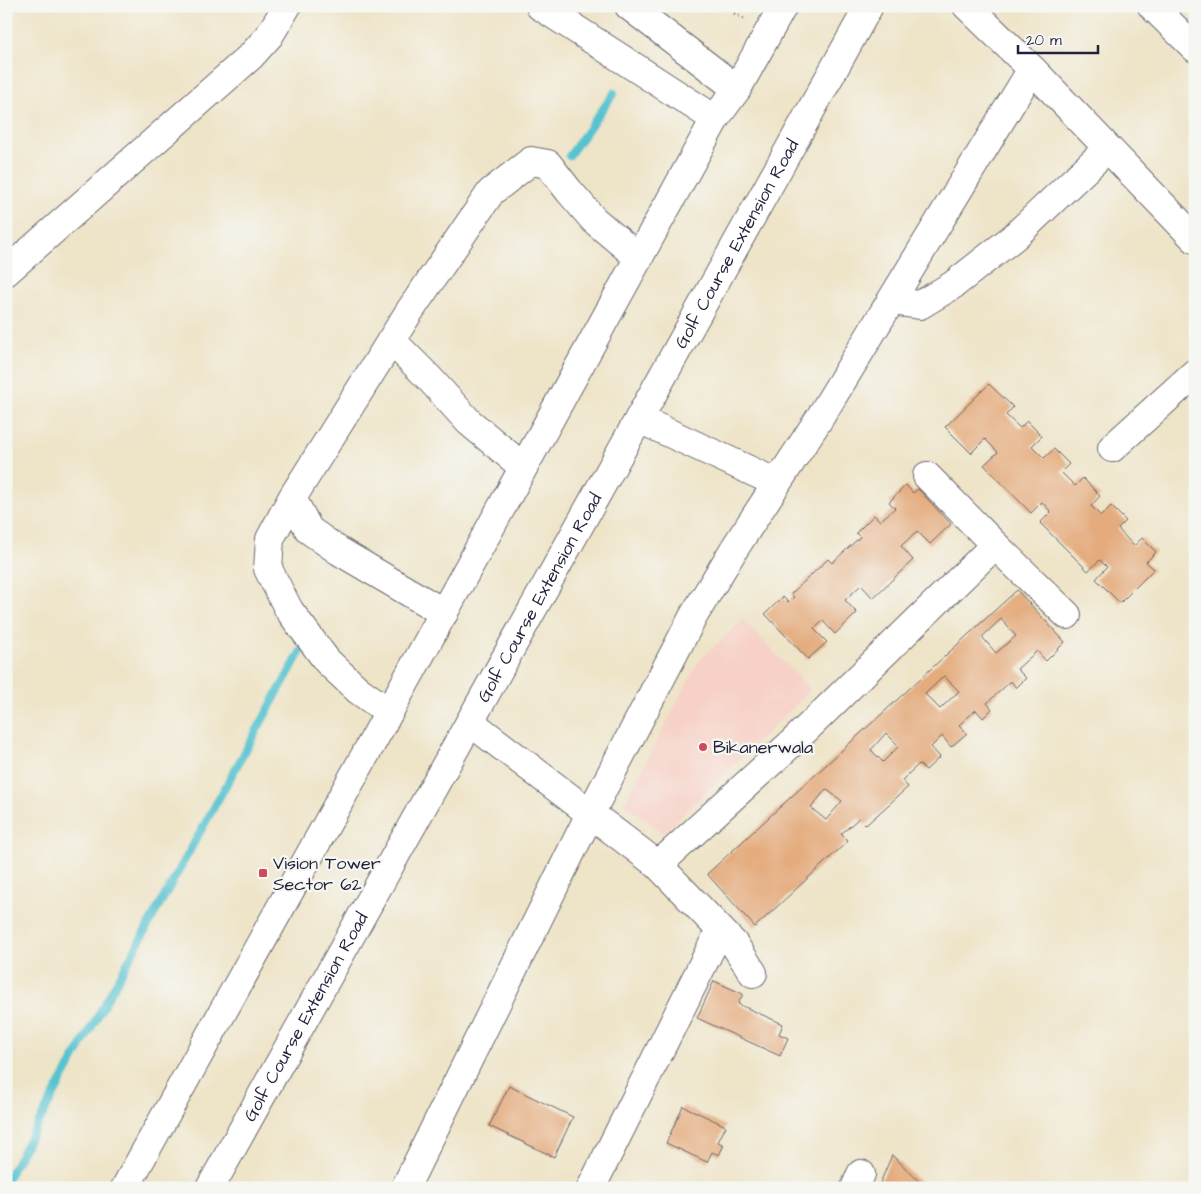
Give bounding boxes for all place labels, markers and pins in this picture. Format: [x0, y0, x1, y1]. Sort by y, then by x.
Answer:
place label: Bikanerwala [713, 735, 813, 760]
marker: Bikanerwala [697, 741, 709, 753]
place label: Vision Tower Sector 62 [273, 851, 381, 897]
marker: Vision Tower Sector 62 [257, 867, 269, 879]

